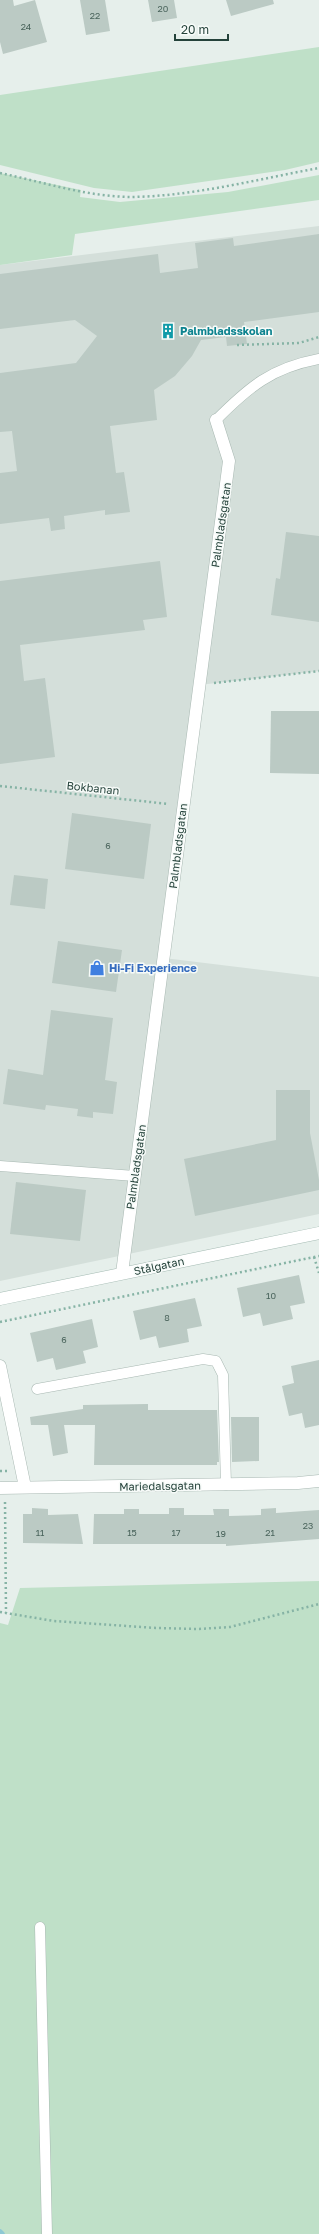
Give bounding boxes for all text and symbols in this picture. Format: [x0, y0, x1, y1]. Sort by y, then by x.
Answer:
house number: 20 [158, 3, 169, 14]
house number: 22 [90, 10, 100, 21]
scale bar [175, 16, 228, 42]
house number: 24 [21, 21, 32, 32]
text: 20 m [181, 22, 209, 37]
building icon: Palmbladsskolan [159, 322, 177, 340]
place label: Palmbladsskolan [180, 324, 273, 337]
street label: Palmbladsgatan [208, 481, 233, 568]
street label: Bokbanan [66, 778, 120, 797]
street label: Palmbladsgatan [166, 803, 189, 889]
house number: 6 [105, 840, 111, 851]
shop icon: Hi-Fi Experience [88, 959, 106, 977]
place label: Hi-Fi Experience [109, 961, 197, 974]
street label: Palmbladsgatan [123, 1123, 148, 1210]
street label: Stålgatan [133, 1254, 185, 1277]
house number: 10 [266, 1290, 276, 1301]
house number: 8 [164, 1312, 170, 1323]
house number: 6 [61, 1334, 67, 1345]
street label: Mariedalsgatan [119, 1478, 201, 1493]
house number: 23 [303, 1520, 313, 1531]
house number: 11 [36, 1527, 45, 1538]
house number: 15 [127, 1527, 137, 1538]
house number: 17 [171, 1527, 181, 1538]
house number: 21 [265, 1527, 275, 1538]
house number: 19 [216, 1528, 226, 1539]

